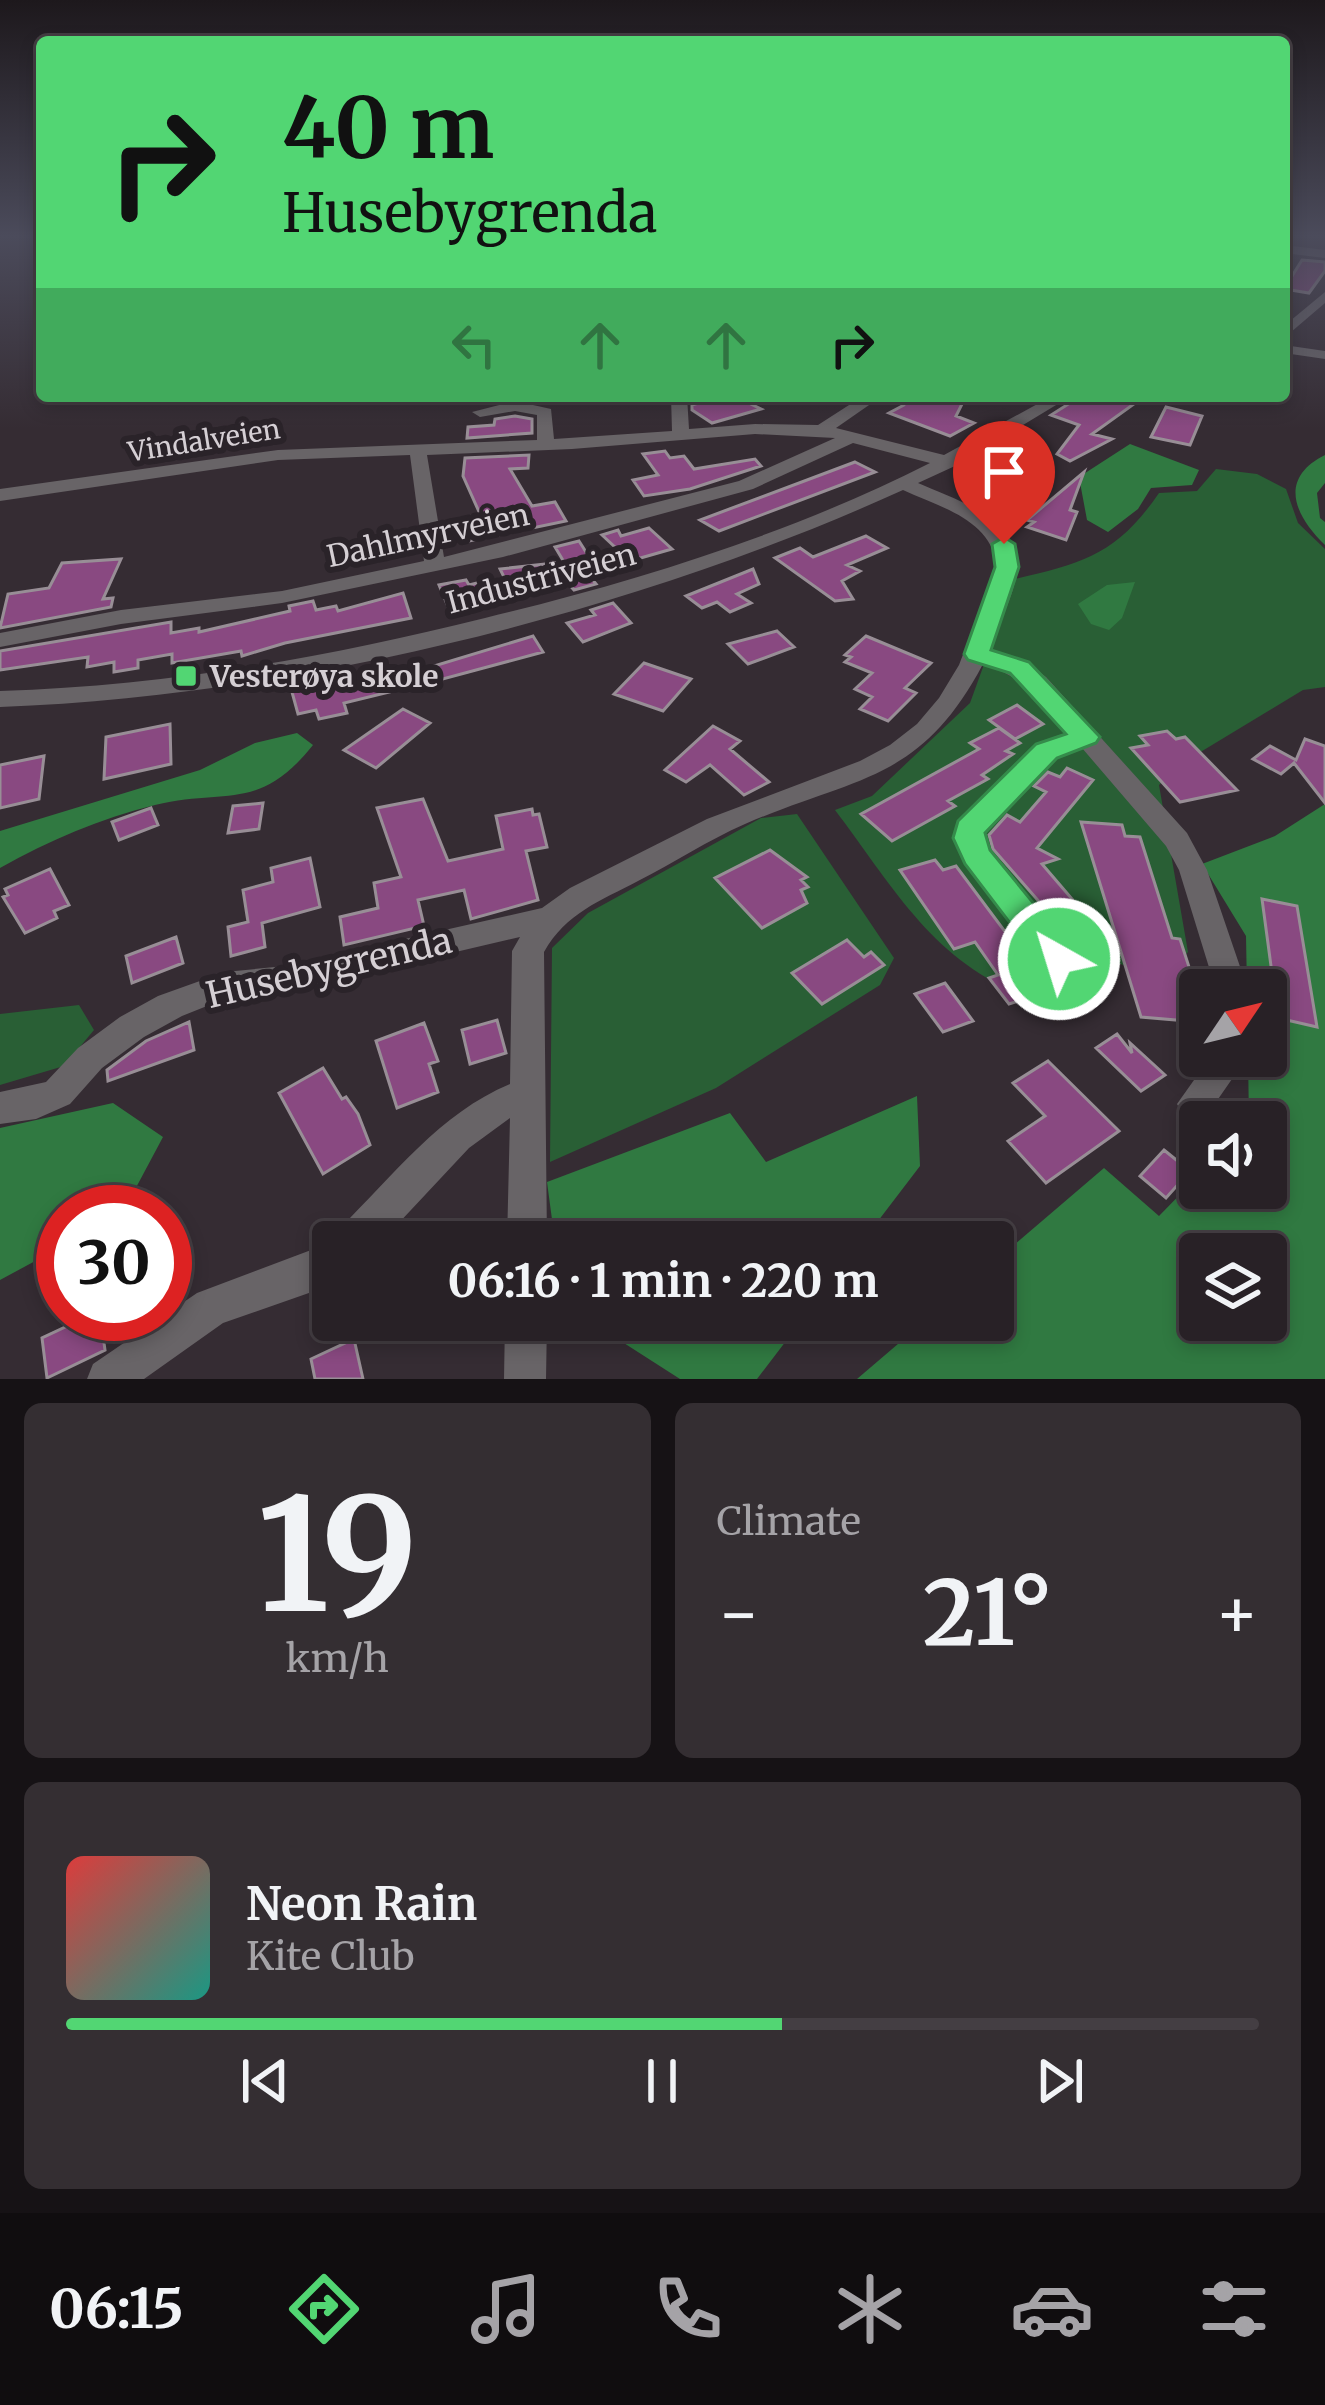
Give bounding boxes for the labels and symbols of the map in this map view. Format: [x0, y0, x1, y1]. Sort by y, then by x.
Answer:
street label: Vindalveien [125, 411, 283, 469]
pin [953, 421, 1055, 544]
street label: Dahlmyrveien [323, 495, 533, 575]
street label: Industriveien [442, 534, 640, 621]
place label: Vesterøya skole [209, 657, 438, 695]
marker: Vesterøya skole [173, 663, 199, 689]
position arrow [996, 896, 1122, 1022]
street label: Husebygrenda [202, 918, 456, 1018]
north arrow [1179, 969, 1287, 1077]
speed limit sign: 30 [36, 1185, 192, 1341]

